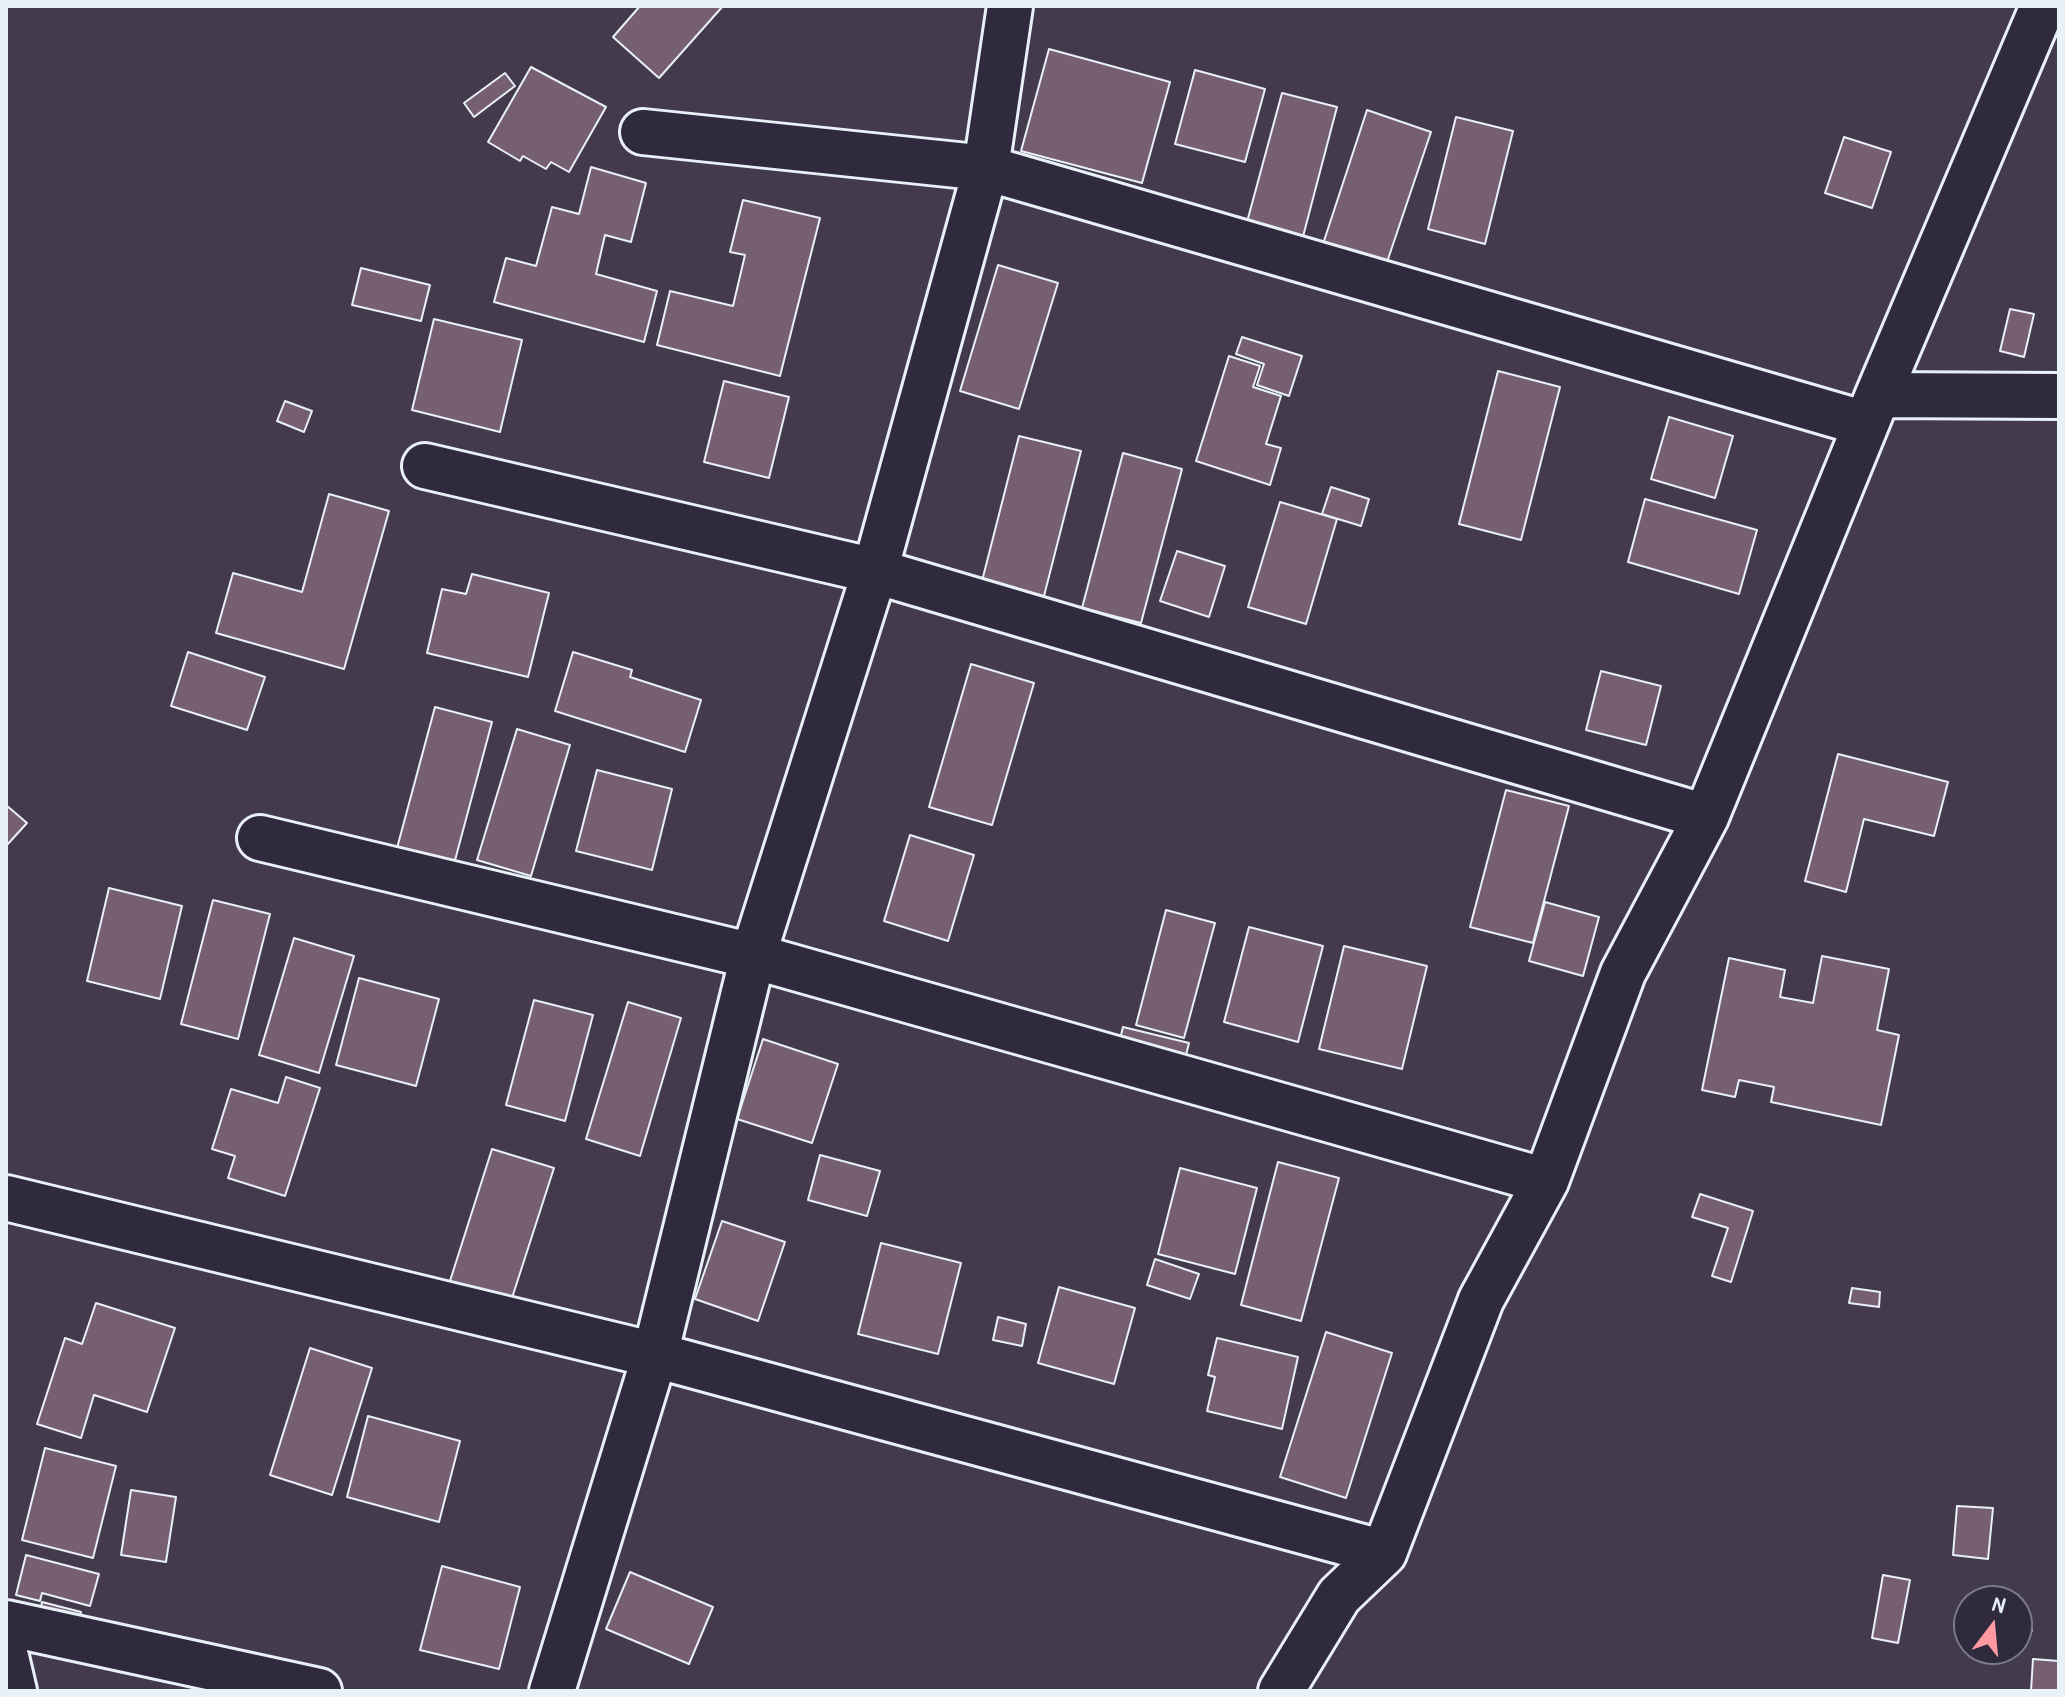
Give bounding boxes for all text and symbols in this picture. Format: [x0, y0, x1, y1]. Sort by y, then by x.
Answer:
north arrow [1953, 1585, 2033, 1665]
text: N [1989, 1588, 2009, 1620]

